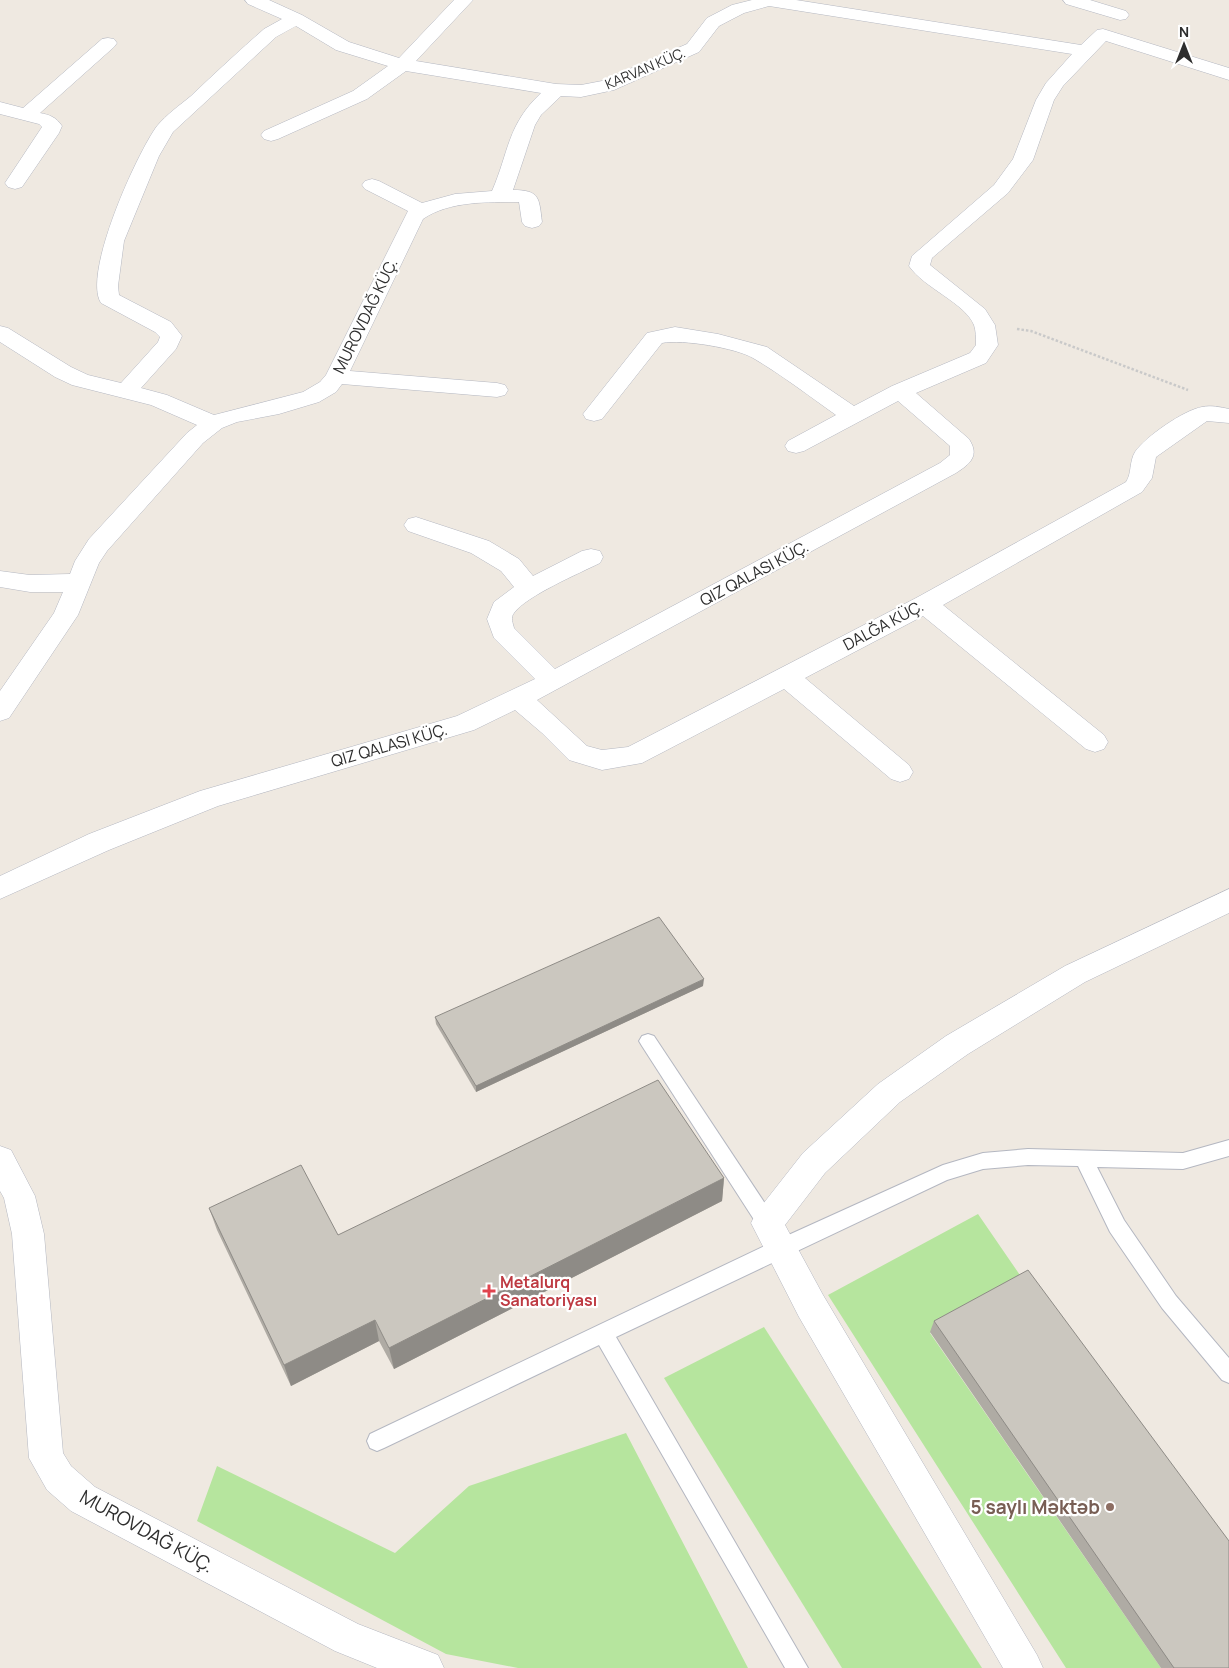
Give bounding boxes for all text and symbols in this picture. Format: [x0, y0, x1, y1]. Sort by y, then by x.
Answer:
north arrow [1159, 20, 1209, 70]
text: N [1179, 22, 1189, 41]
street label: KARVAN KÜÇ. [602, 43, 688, 93]
street label: MUROVDAĞ KÜÇ. [328, 255, 402, 377]
street label: QIZ QALASI KÜÇ. [696, 535, 812, 611]
street label: DALĞA KÜÇ. [839, 595, 927, 655]
street label: QIZ QALASI KÜÇ. [328, 718, 450, 772]
place label: Metalurq Sanatoriyası [500, 1271, 597, 1311]
marker: Metalurq Sanatoriyası [482, 1284, 496, 1298]
street label: MUROVDAĞ KÜÇ. [75, 1483, 219, 1579]
place label: 5 saylı Məktəb [971, 1494, 1100, 1520]
marker: 5 saylı Məktəb [1104, 1501, 1116, 1513]

